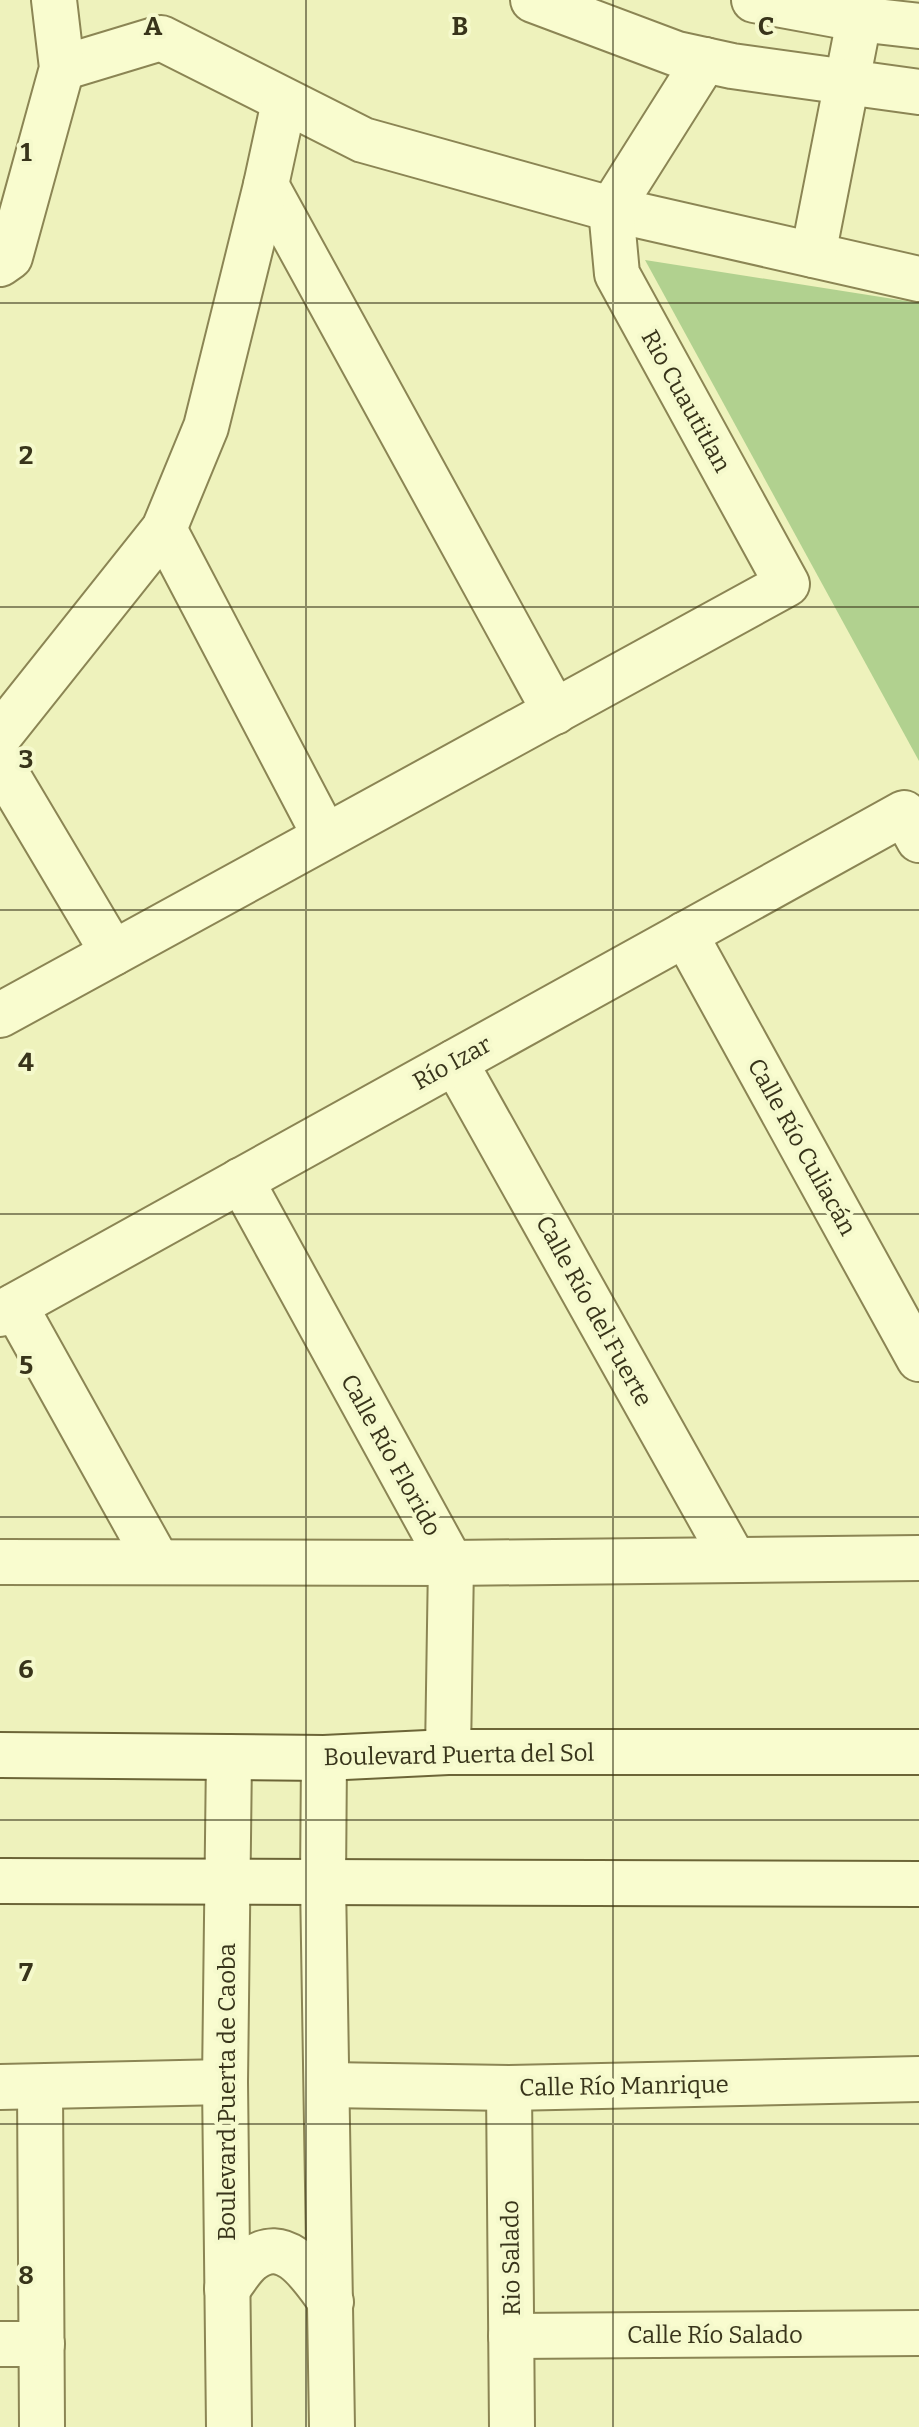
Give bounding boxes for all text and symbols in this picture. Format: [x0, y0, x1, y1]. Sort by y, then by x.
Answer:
text: A [144, 11, 163, 42]
text: B [452, 11, 468, 42]
text: C [758, 11, 774, 42]
text: 1 [20, 137, 32, 168]
street label: Rio Cuautitlan [635, 325, 737, 477]
text: 2 [19, 440, 33, 471]
text: 3 [19, 744, 33, 775]
street label: Río Izar [408, 1030, 496, 1096]
text: 4 [18, 1047, 34, 1078]
street label: Calle Río Culiacán [742, 1054, 862, 1240]
street label: Calle Río del Fuerte [530, 1211, 658, 1411]
text: 5 [19, 1350, 33, 1381]
street label: Calle Río Florido [335, 1369, 447, 1541]
text: 6 [18, 1654, 34, 1685]
street label: Boulevard Puerta del Sol [323, 1739, 595, 1771]
street label: Boulevard Puerta de Caoba [213, 1943, 241, 2241]
text: 7 [19, 1957, 33, 1988]
street label: Calle Río Manrique [519, 2070, 729, 2102]
street label: Rio Salado [496, 2200, 526, 2316]
text: 8 [18, 2260, 34, 2291]
street label: Calle Río Salado [627, 2321, 803, 2349]

